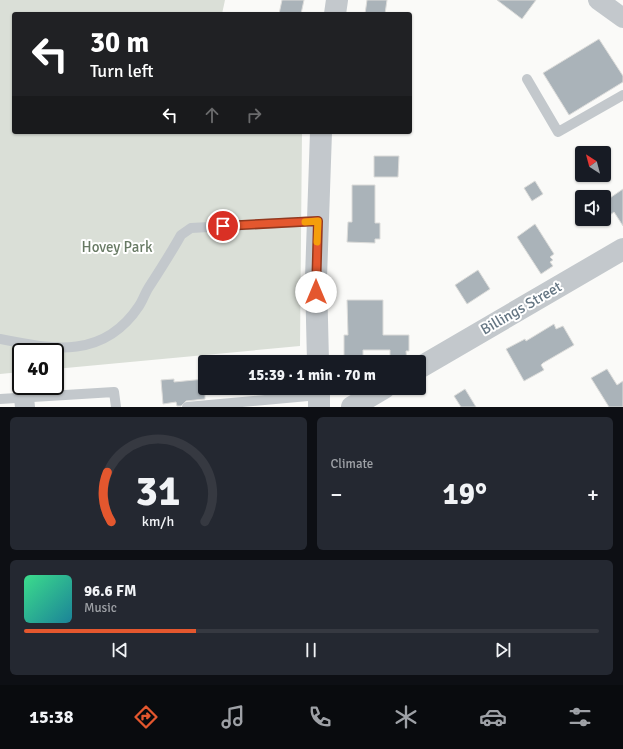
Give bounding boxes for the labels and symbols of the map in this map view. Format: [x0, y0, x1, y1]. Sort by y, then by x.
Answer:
north arrow [575, 146, 611, 182]
pin [206, 209, 240, 243]
park label: Hovey Park [82, 238, 153, 256]
position arrow [295, 271, 337, 313]
street label: Billings Street [477, 277, 565, 339]
speed limit sign: 40 [12, 343, 64, 395]

